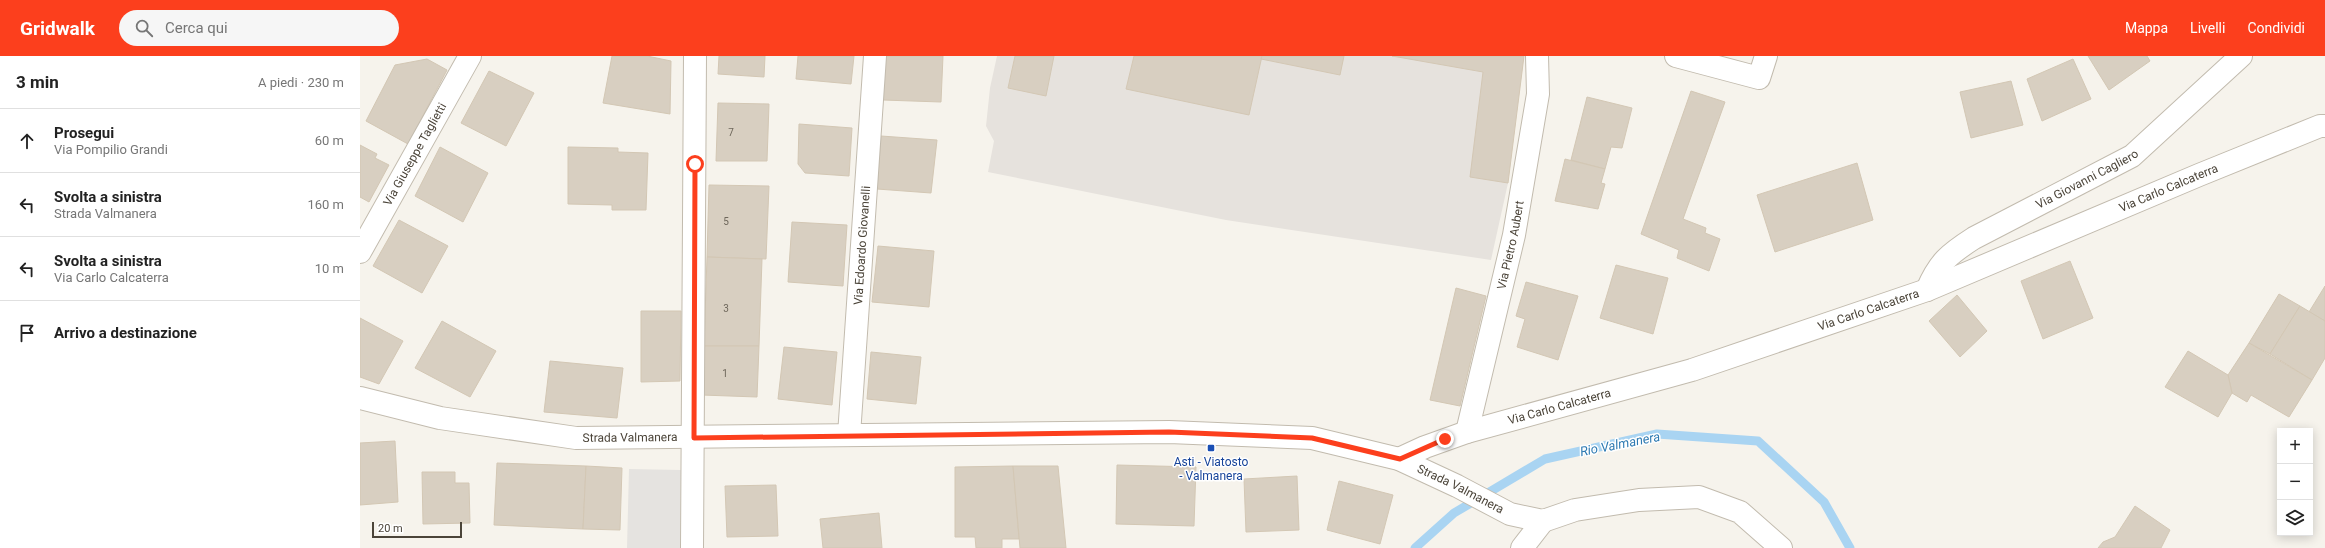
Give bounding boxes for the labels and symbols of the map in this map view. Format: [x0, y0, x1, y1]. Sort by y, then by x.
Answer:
street label: Via Giuseppe Taglietti [380, 100, 449, 208]
house number: 7 [728, 127, 734, 138]
street label: Via Giovanni Cagliero [2033, 147, 2141, 212]
route start [686, 155, 704, 173]
street label: Via Carlo Calcaterra [2117, 161, 2220, 215]
street label: Via Edoardo Giovanelli [851, 185, 873, 306]
street label: Via Pietro Aubert [1494, 200, 1527, 291]
house number: 5 [723, 216, 729, 227]
street label: Via Carlo Calcaterra [1816, 286, 1921, 334]
house number: 3 [723, 303, 729, 314]
house number: 1 [722, 368, 728, 379]
street label: Via Carlo Calcaterra [1506, 386, 1612, 427]
water label: Rio Valmanera [1579, 429, 1661, 459]
street label: Strada Valmanera [582, 430, 678, 445]
route end [1436, 430, 1454, 448]
marker: Asti - Viatosto - Valmanera [1206, 443, 1216, 453]
place label: Asti - Viatosto - Valmanera [1174, 455, 1249, 483]
street label: Strada Valmanera [1415, 461, 1506, 516]
scale bar [372, 520, 462, 539]

